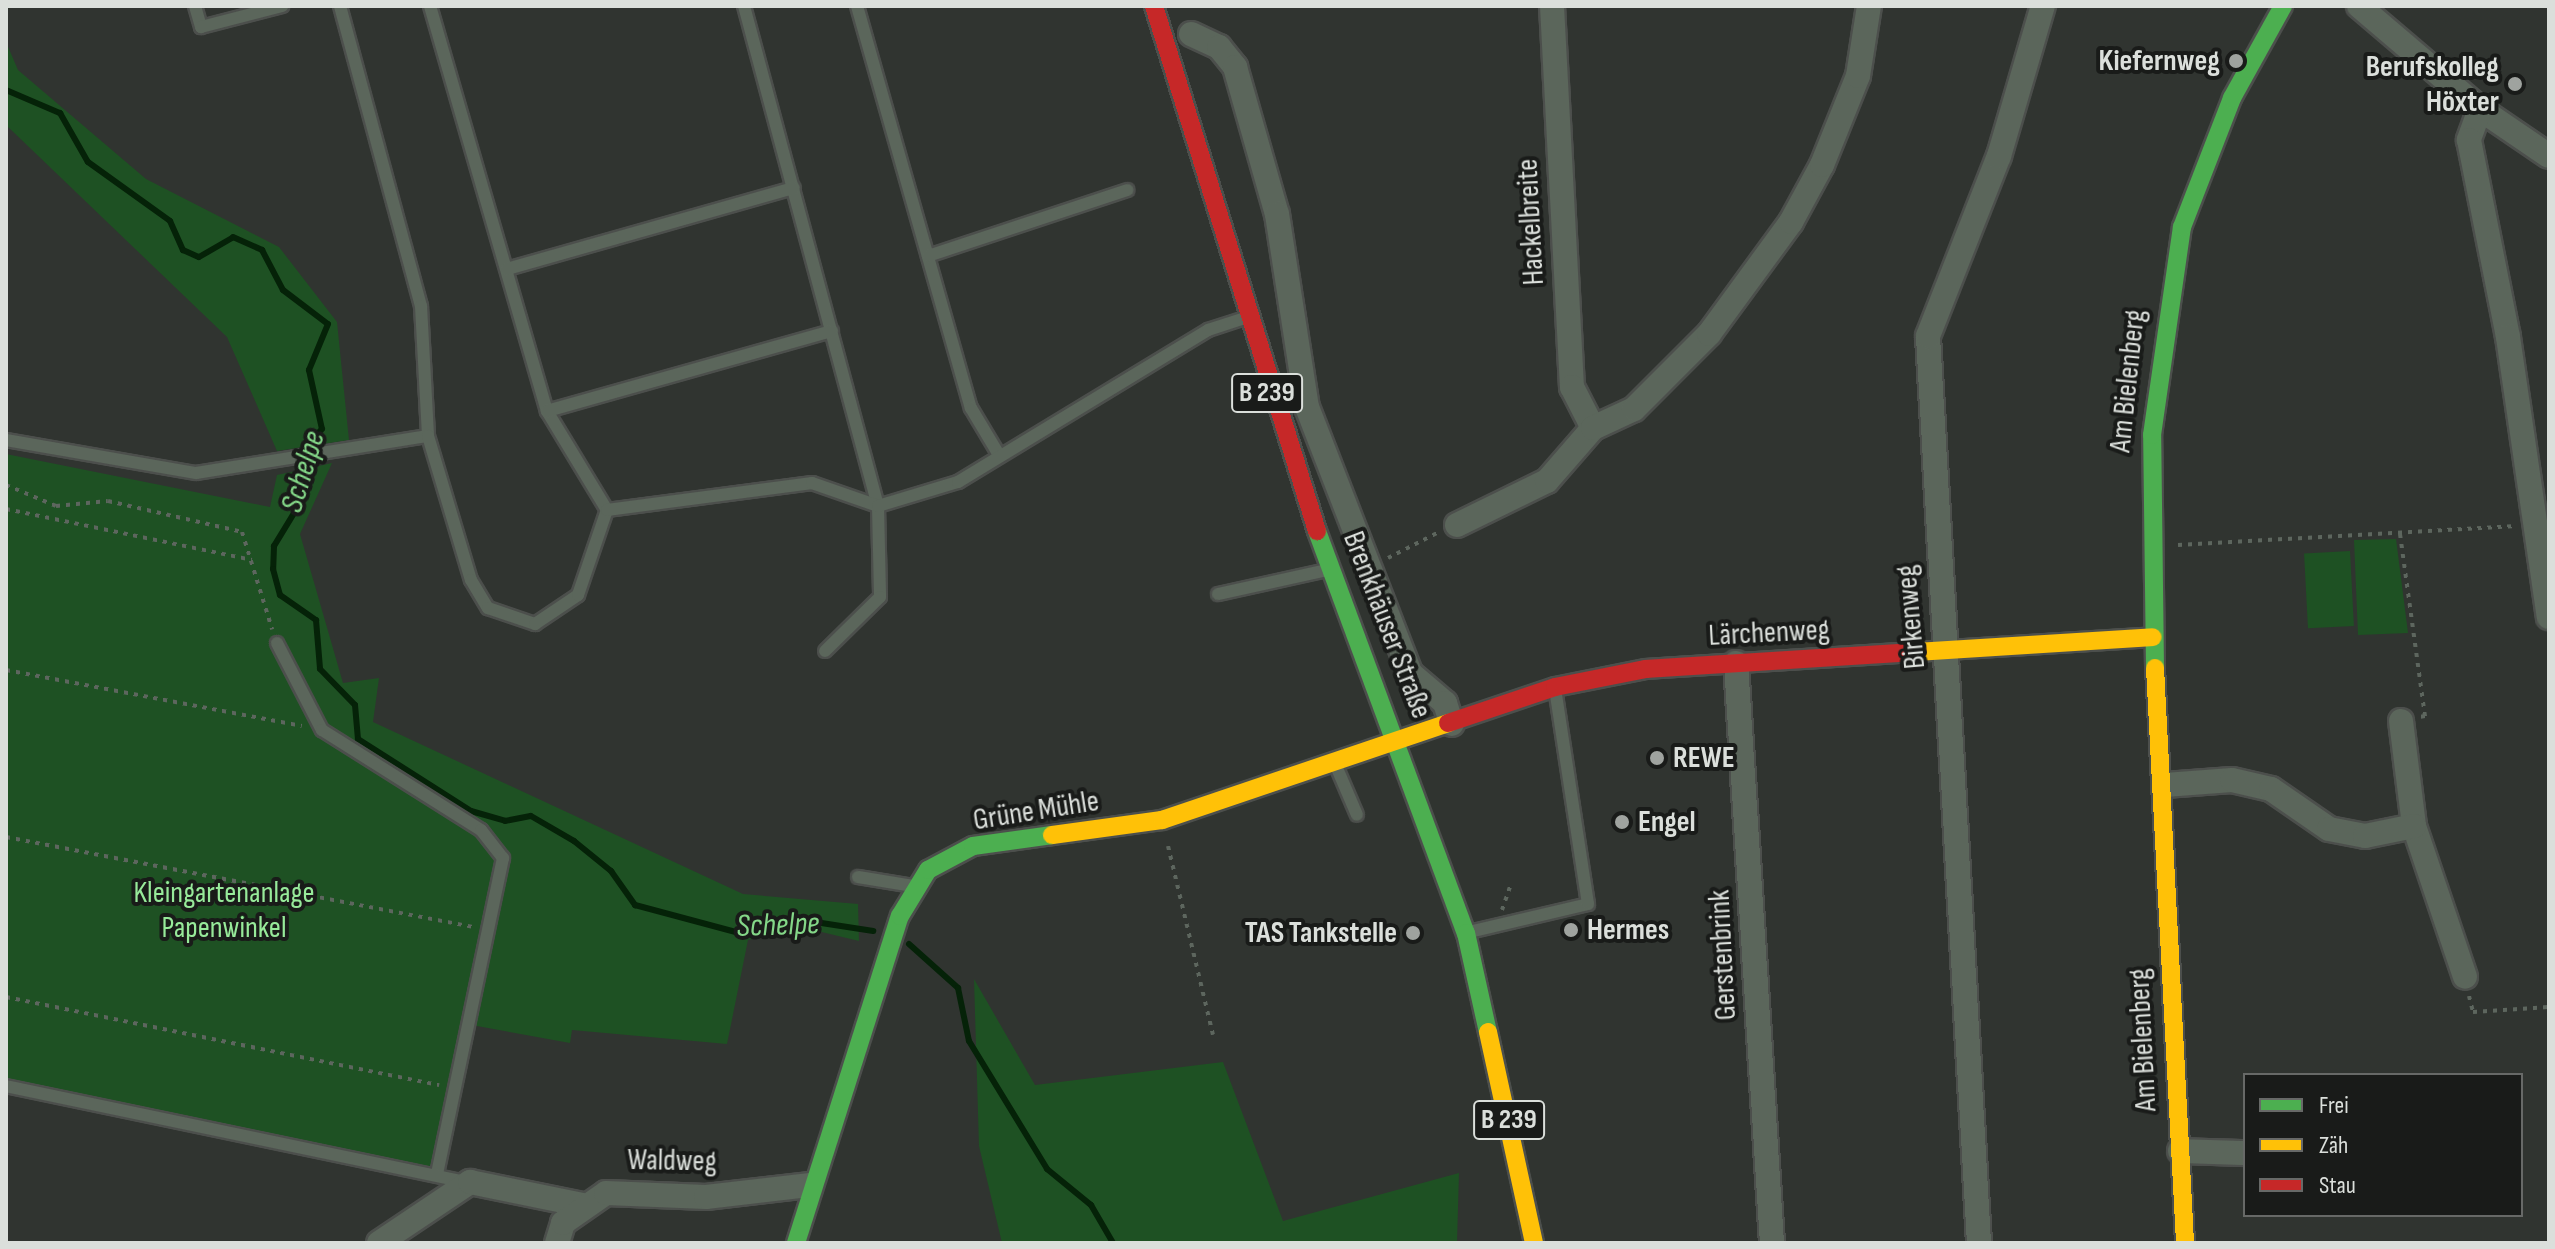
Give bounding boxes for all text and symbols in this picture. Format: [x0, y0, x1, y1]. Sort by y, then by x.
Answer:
place label: Kiefernweg [2099, 43, 2220, 79]
place label: Berufskolleg Höxter [2366, 49, 2499, 120]
marker: Kiefernweg [2227, 52, 2245, 70]
marker: Berufskolleg Höxter [2506, 75, 2524, 93]
street label: Hackelbreite [1510, 158, 1552, 286]
street label: Am Bielenberg [2103, 308, 2153, 454]
road number: B 239 [1231, 369, 1303, 417]
water label: Schelpe [273, 427, 335, 517]
street label: Brenkhäuser Straße [1335, 526, 1439, 724]
street label: Birkenweg [1889, 564, 1933, 670]
street label: Lärchenweg [1708, 612, 1830, 654]
place label: REWE [1673, 740, 1735, 776]
marker: REWE [1648, 749, 1666, 767]
street label: Grüne Mühle [971, 783, 1101, 839]
place label: Engel [1638, 804, 1696, 840]
marker: Engel [1613, 813, 1631, 831]
park label: Kleingartenanlage Papenwinkel [133, 875, 315, 946]
street label: Gerstenbrink [1702, 889, 1744, 1021]
water label: Schelpe [736, 905, 820, 947]
place label: Hermes [1587, 912, 1669, 948]
place label: TAS Tankstelle [1245, 915, 1397, 951]
marker: Hermes [1562, 921, 1580, 939]
marker: TAS Tankstelle [1404, 924, 1422, 942]
street label: Am Bielenberg [2121, 968, 2165, 1112]
legend [2243, 1073, 2523, 1217]
text: Frei [2319, 1091, 2349, 1120]
road number: B 239 [1473, 1096, 1545, 1144]
text: Zäh [2319, 1131, 2348, 1160]
street label: Waldweg [627, 1142, 717, 1180]
text: Stau [2319, 1171, 2356, 1200]

